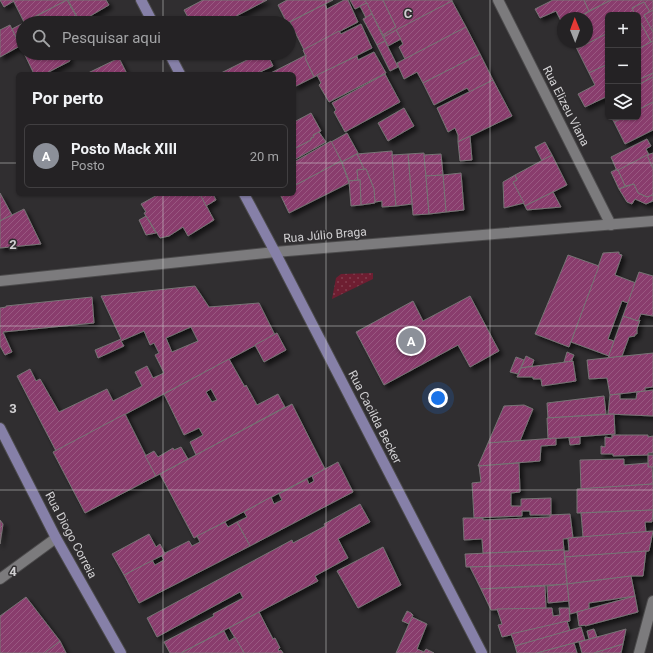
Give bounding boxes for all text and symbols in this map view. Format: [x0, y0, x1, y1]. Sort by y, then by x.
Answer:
text: C [404, 6, 413, 21]
north arrow [557, 12, 593, 48]
map controls [605, 12, 641, 120]
button: + [605, 12, 641, 48]
search box [16, 16, 296, 60]
icon: search [30, 27, 52, 49]
text: Pesquisar aqui [62, 29, 161, 47]
button: − [605, 48, 641, 84]
street label: Rua Elizeu Viana [540, 64, 592, 148]
button: layers [605, 84, 641, 120]
text: Por perto [32, 88, 103, 108]
text: Posto Mack XIII [71, 140, 177, 158]
text: A [42, 149, 50, 164]
text: 20 m [250, 149, 279, 164]
text: Posto [71, 158, 105, 173]
street label: Rua Júlio Braga [283, 224, 367, 246]
text: 2 [9, 237, 17, 252]
pin: A [398, 326, 424, 356]
street label: Rua Cacilda Becker [345, 368, 405, 466]
your location [428, 388, 448, 408]
text: 3 [9, 401, 17, 416]
street label: Rua Diogo Correia [42, 489, 100, 581]
text: 4 [9, 564, 17, 579]

